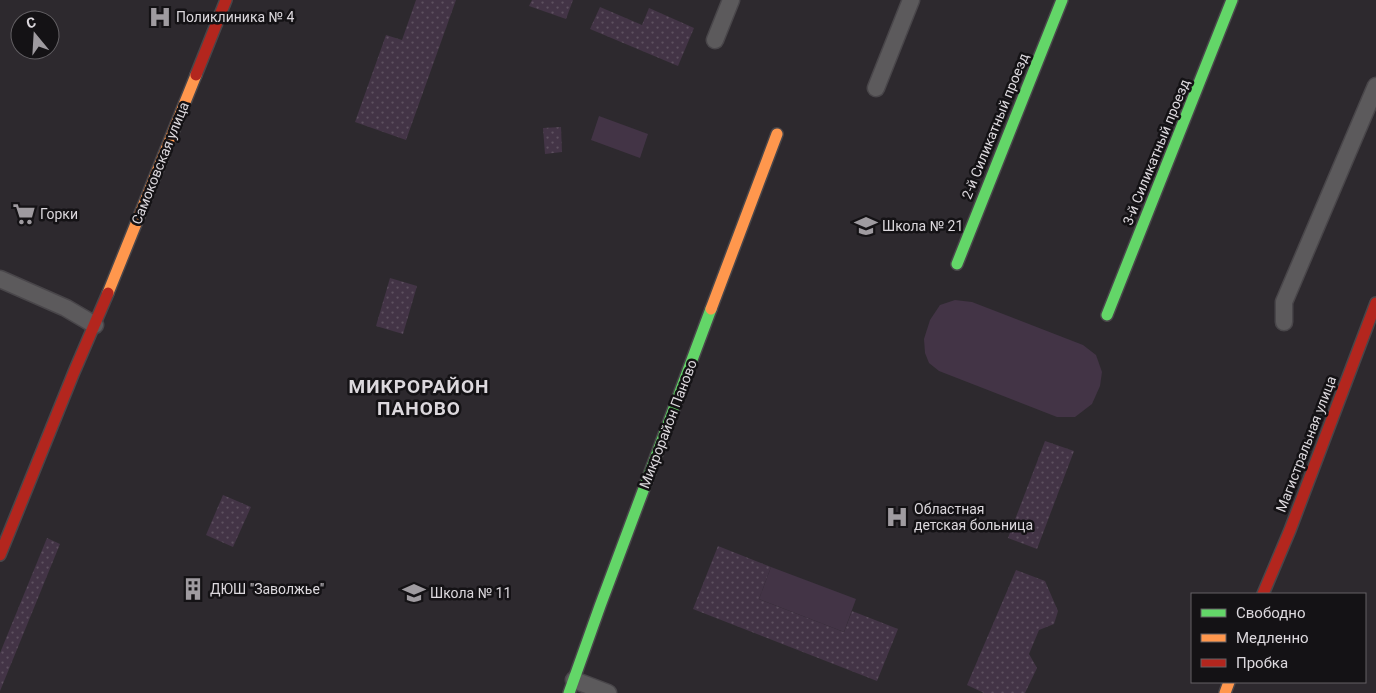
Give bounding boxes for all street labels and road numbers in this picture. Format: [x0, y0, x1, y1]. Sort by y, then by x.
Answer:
street label: 2-й Силикатный проезд [958, 50, 1032, 201]
street label: 3-й Силикатный проезд [1119, 76, 1193, 227]
street label: Самоковская улица [128, 99, 192, 227]
street label: Микрорайон Паново [636, 357, 700, 491]
street label: Магистральная улица [1273, 374, 1339, 514]

